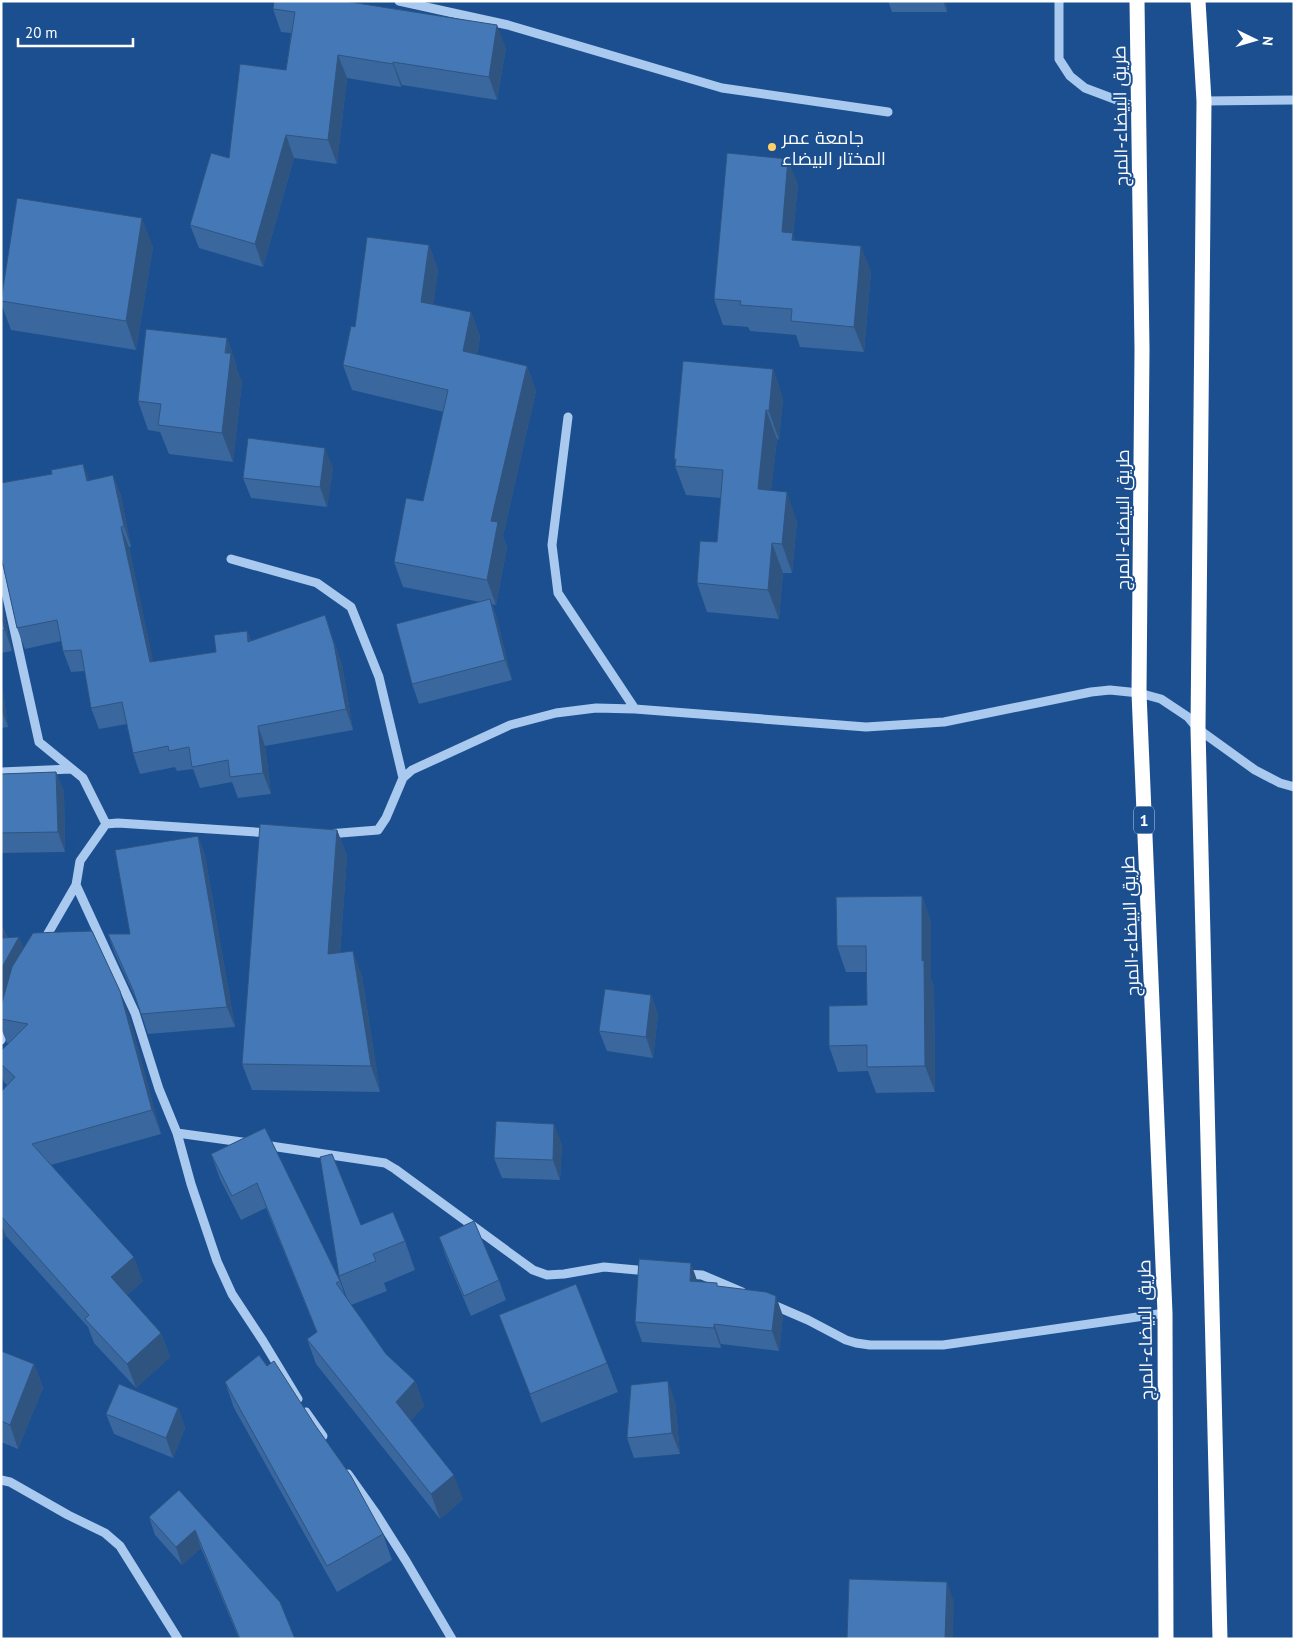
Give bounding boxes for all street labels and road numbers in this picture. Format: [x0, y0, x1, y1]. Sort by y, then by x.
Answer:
street label: طريق البيضاء-المرج [1107, 45, 1134, 187]
street label: طريق البيضاء-المرج [1111, 449, 1135, 591]
road number: 1 [1134, 806, 1154, 834]
street label: طريق البيضاء-المرج [1116, 855, 1145, 997]
street label: طريق البيضاء-المرج [1132, 1259, 1159, 1401]

